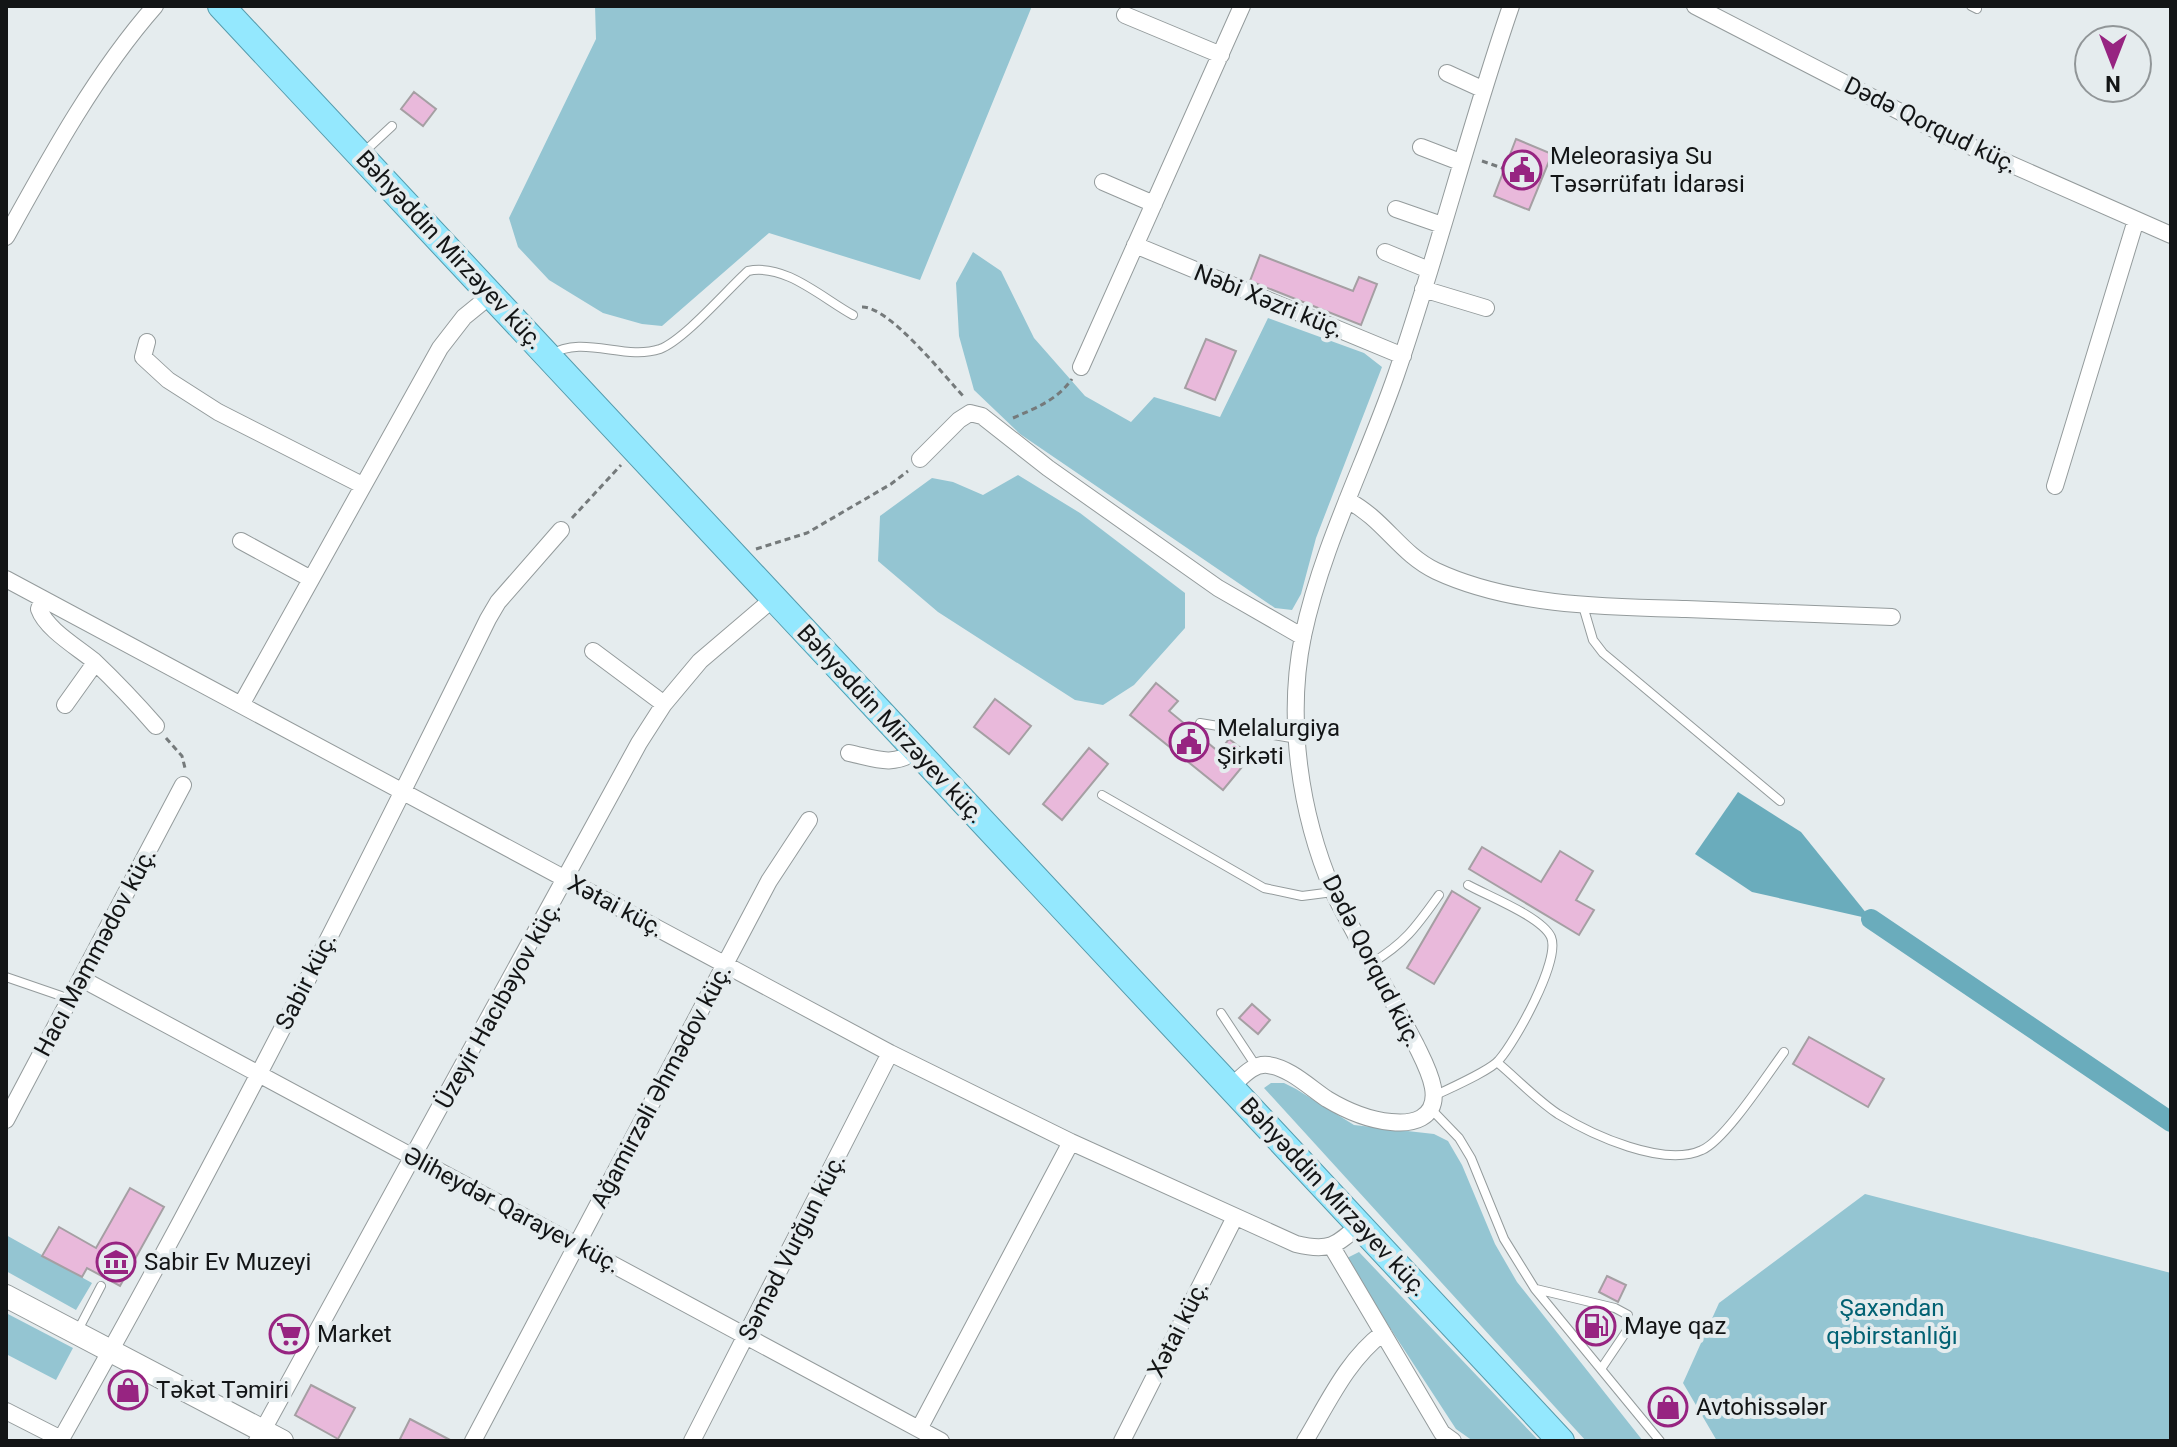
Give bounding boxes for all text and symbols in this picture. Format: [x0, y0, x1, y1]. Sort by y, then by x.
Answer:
north arrow [2073, 24, 2153, 104]
street label: Dədə Qorqud küç. [1840, 71, 2022, 179]
text: N [2105, 71, 2121, 96]
place label: Meleorasiya Su Təsərrüfatı İdarəsi [1550, 142, 1745, 198]
street label: Bəhyəddin Mirzəyev küç. [350, 145, 550, 355]
public building icon: Meleorasiya Su Təsərrüfatı İdarəsi [1501, 149, 1543, 191]
street label: Nəbi Xəzri küç. [1190, 258, 1348, 344]
street label: Bəhyəddin Mirzəyev küç. [791, 619, 991, 829]
place label: Melalurgiya Şirkəti [1217, 714, 1340, 770]
public building icon: Melalurgiya Şirkəti [1168, 721, 1210, 763]
street label: Hacı Məmmədov küç. [28, 843, 162, 1061]
street label: Xətai küç. [563, 869, 669, 943]
street label: Dədə Qorqud küç. [1317, 870, 1427, 1052]
street label: Üzeyir Hacıbəyov küç. [429, 897, 567, 1113]
street label: Sabir küç. [270, 928, 342, 1034]
street label: Ağamirzəli Əhmədov küç. [585, 959, 737, 1213]
street label: Bəhyəddin Mirzəyev küç. [1234, 1092, 1434, 1302]
street label: Əliheydər Qarayev küç. [399, 1141, 625, 1279]
street label: Səməd Vurğun küç. [733, 1149, 851, 1345]
museum icon: Sabir Ev Muzeyi [95, 1241, 137, 1283]
place label: Sabir Ev Muzeyi [144, 1248, 311, 1276]
street label: Xətai küç. [1142, 1276, 1214, 1382]
park label: Şaxəndan qəbirstanlığı [1826, 1294, 1958, 1350]
fuel station icon: Maye qaz [1575, 1305, 1617, 1347]
place label: Maye qaz [1624, 1312, 1726, 1340]
supermarket icon: Market [268, 1313, 310, 1355]
place label: Market [317, 1320, 392, 1348]
shop icon: Təkət Təmiri [107, 1369, 149, 1411]
place label: Təkət Təmiri [156, 1376, 289, 1404]
shop icon: Avtohissələr [1647, 1386, 1689, 1428]
place label: Avtohissələr [1696, 1393, 1827, 1421]

